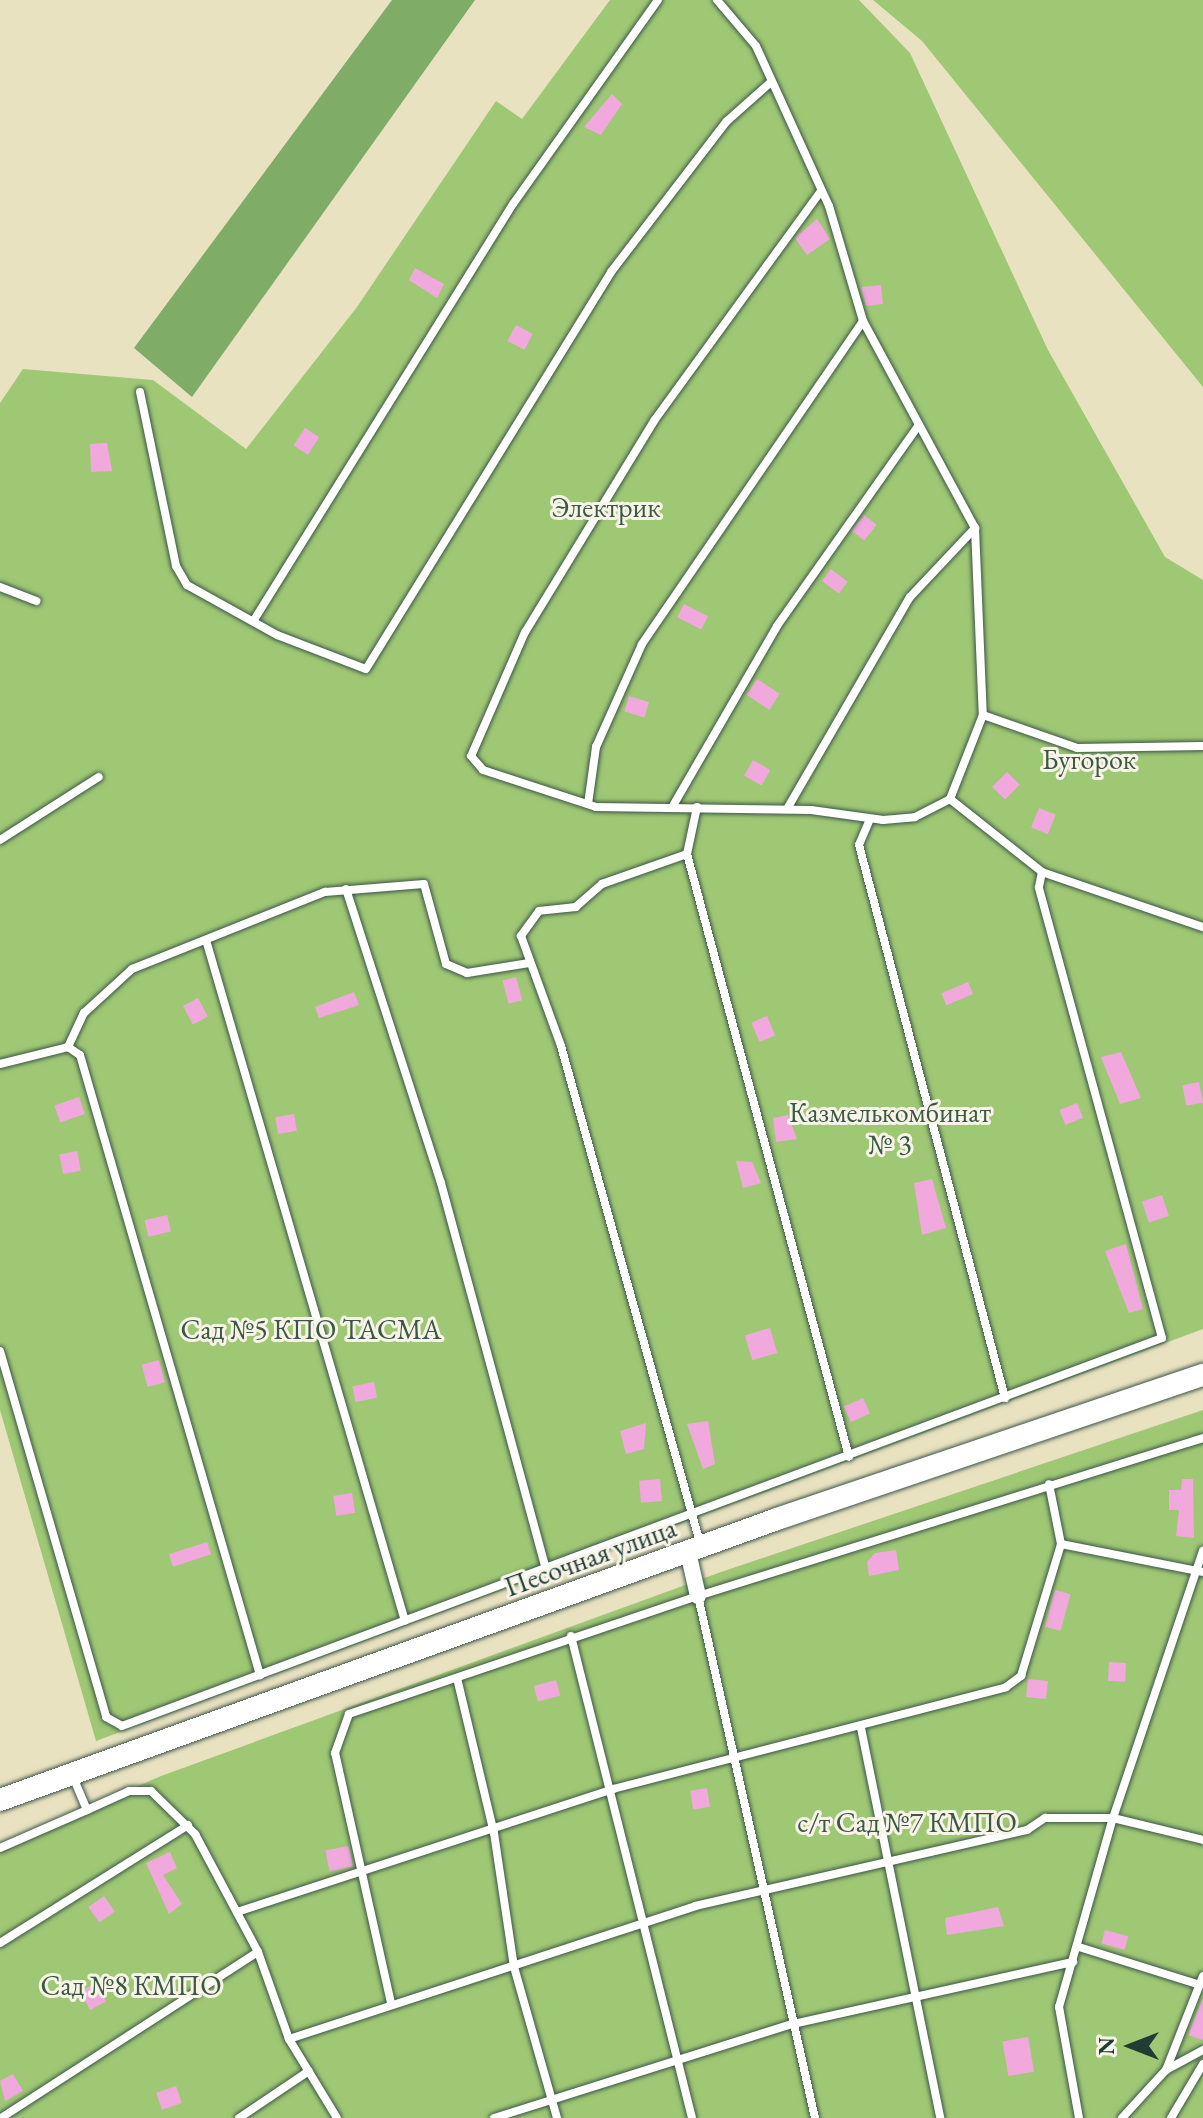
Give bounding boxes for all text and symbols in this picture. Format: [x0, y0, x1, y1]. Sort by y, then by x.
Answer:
park label: Электрик [551, 490, 661, 524]
park label: Бугорок [1042, 742, 1136, 776]
park label: Казмелькомбинат № 3 [789, 1095, 991, 1161]
park label: Сад №5 КПО ТАСМА [181, 1312, 441, 1346]
street label: Песочная улица [500, 1510, 680, 1604]
park label: с/т Сад №7 КМПО [797, 1805, 1017, 1839]
park label: Сад №8 КМПО [41, 1968, 221, 2002]
north arrow [1091, 2006, 1171, 2086]
text: N [1092, 2037, 1121, 2055]

